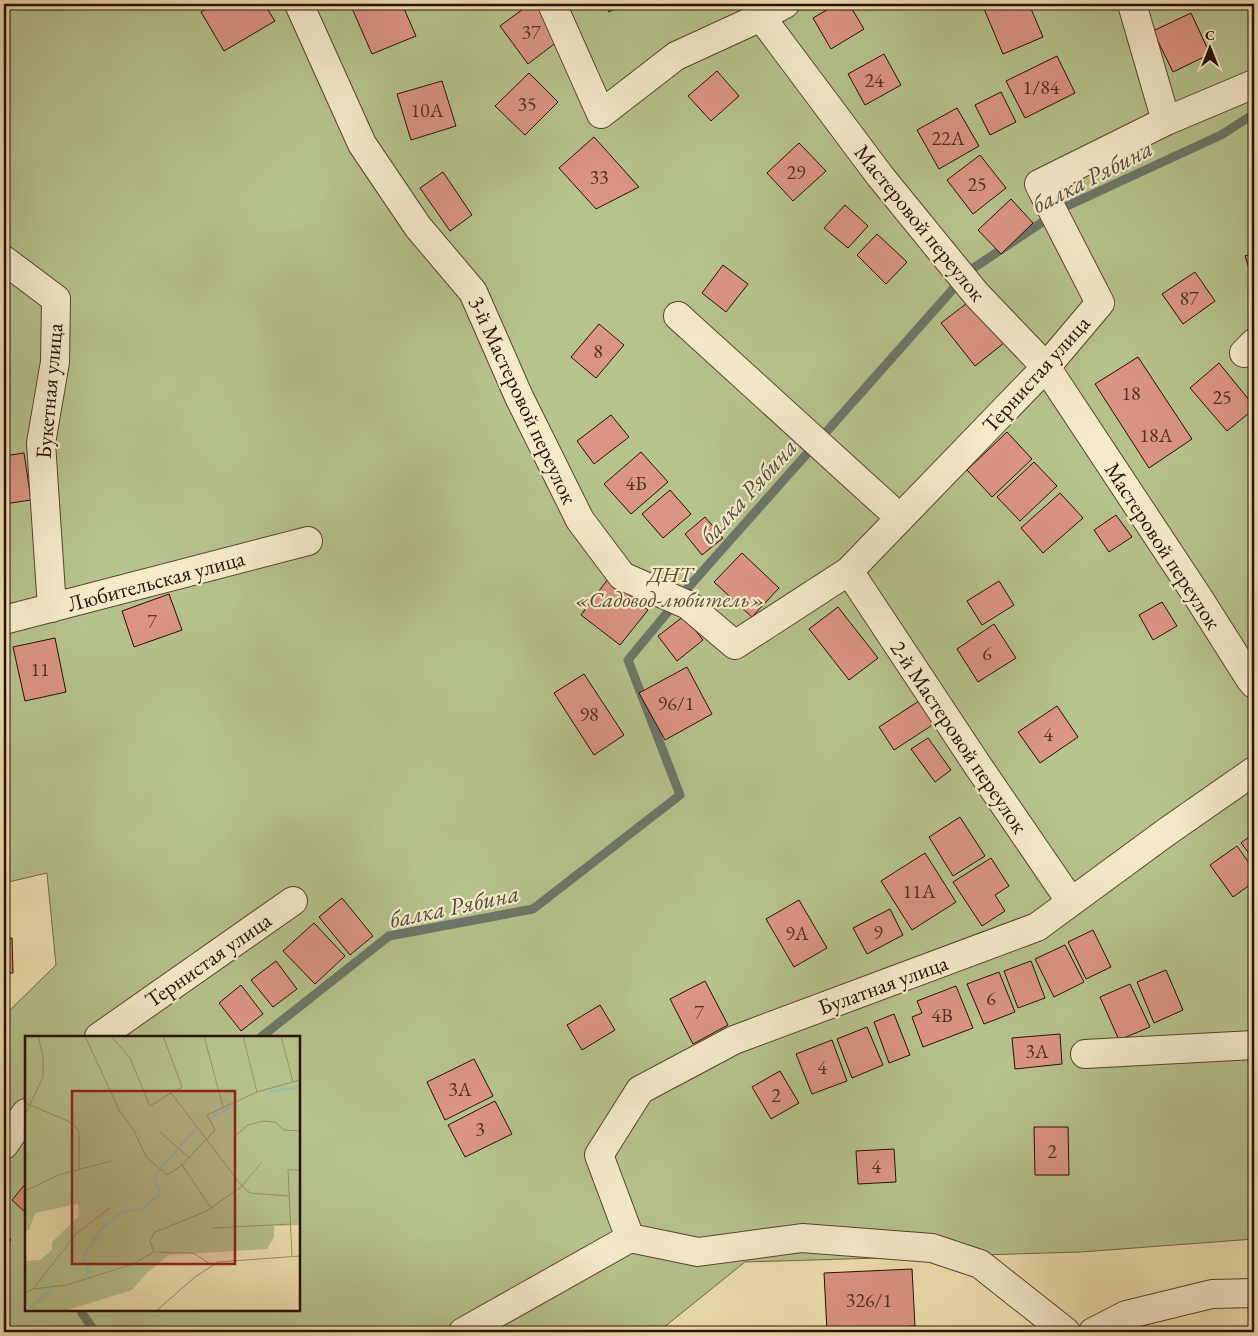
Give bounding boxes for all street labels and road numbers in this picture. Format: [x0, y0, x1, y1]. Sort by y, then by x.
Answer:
street label: Мастеровой переулок [848, 138, 993, 308]
street label: 3-й Мастеровой переулок [462, 291, 584, 509]
street label: Тернистая улица [976, 309, 1096, 439]
street label: Букетная улица [29, 322, 69, 460]
street label: Мастеровой переулок [1098, 457, 1228, 636]
street label: Любительская улица [64, 543, 248, 619]
street label: 2-й Мастеровой переулок [884, 635, 1035, 839]
street label: Тернистая улица [139, 906, 277, 1014]
street label: Булатная улица [814, 948, 952, 1022]

